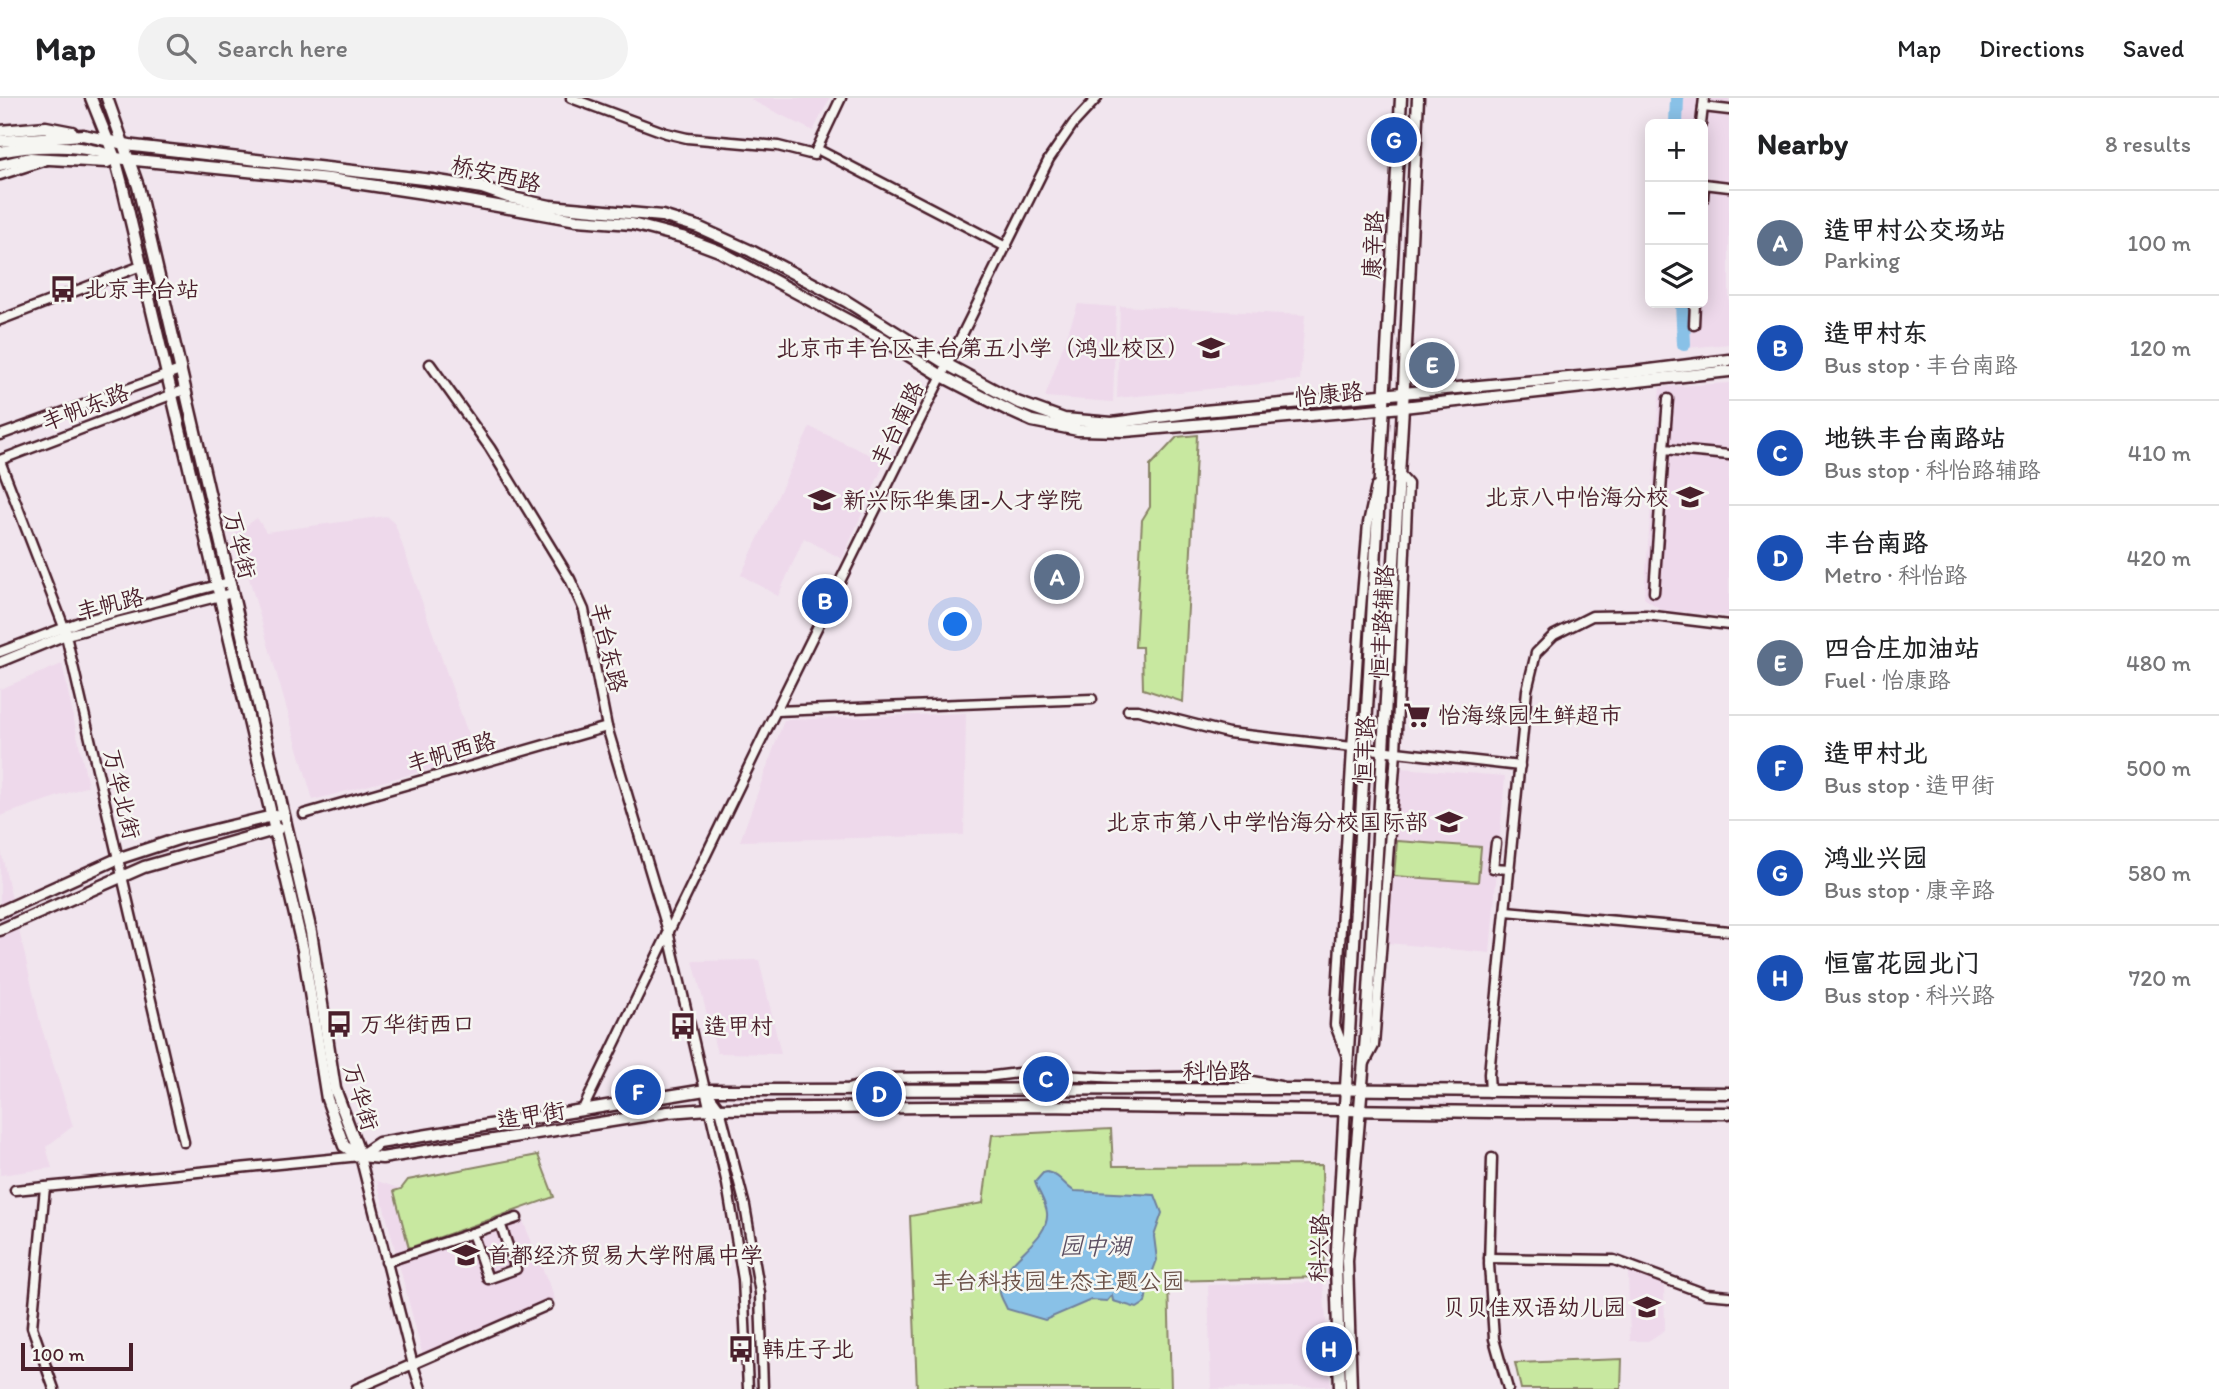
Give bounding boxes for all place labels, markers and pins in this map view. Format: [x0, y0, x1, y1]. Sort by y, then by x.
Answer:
pin: G [1371, 114, 1417, 166]
bus stop icon: 北京丰台站 [48, 274, 78, 304]
place label: 北京丰台站 [84, 275, 199, 303]
school or university icon: 北京市丰台区丰台第五小学（鸿业校区） [1196, 333, 1226, 363]
place label: 北京市丰台区丰台第五小学（鸿业校区） [776, 334, 1190, 362]
pin: E [1409, 339, 1455, 391]
school or university icon: 北京八中怡海分校 [1675, 482, 1705, 512]
place label: 北京八中怡海分校 [1485, 483, 1669, 511]
school or university icon: 新兴际华集团-人才学院 [807, 485, 837, 515]
place label: 新兴际华集团-人才学院 [843, 486, 1082, 514]
pin: A [1034, 551, 1080, 603]
pin: B [802, 575, 848, 627]
supermarket icon: 怡海绿园生鲜超市 [1402, 700, 1432, 730]
place label: 怡海绿园生鲜超市 [1438, 701, 1622, 729]
school or university icon: 北京市第八中学怡海分校国际部 [1434, 807, 1464, 837]
place label: 北京市第八中学怡海分校国际部 [1106, 808, 1428, 836]
bus stop icon: 万华街西口 [324, 1009, 354, 1039]
place label: 万华街西口 [360, 1010, 475, 1038]
bus stop icon: 造甲村 [668, 1011, 698, 1041]
place label: 造甲村 [704, 1012, 773, 1040]
pin: C [1023, 1053, 1069, 1105]
pin: F [615, 1066, 661, 1118]
pin: D [856, 1068, 902, 1120]
school or university icon: 首都经济贸易大学附属中学 [451, 1240, 481, 1270]
place label: 首都经济贸易大学附属中学 [487, 1241, 763, 1269]
school or university icon: 贝贝佳双语幼儿园 [1632, 1292, 1662, 1322]
place label: 贝贝佳双语幼儿园 [1442, 1293, 1626, 1321]
pin: H [1306, 1323, 1352, 1375]
bus stop icon: 韩庄子北 [726, 1334, 756, 1364]
place label: 韩庄子北 [762, 1335, 854, 1363]

